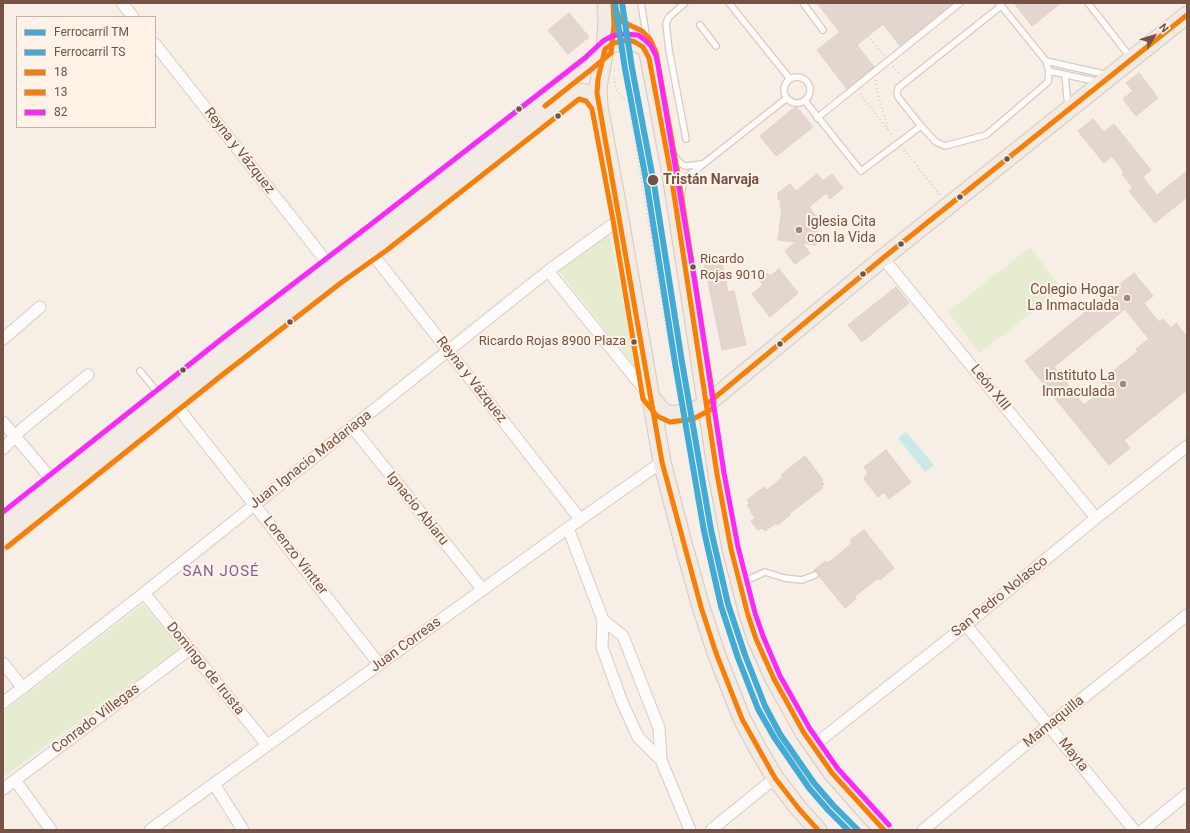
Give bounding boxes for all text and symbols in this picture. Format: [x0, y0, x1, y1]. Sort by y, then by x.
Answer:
legend [16, 16, 156, 128]
north arrow [1134, 16, 1174, 56]
text: N [1156, 21, 1171, 35]
text: Ferrocarril TM [54, 25, 129, 39]
text: Ferrocarril TS [54, 45, 125, 59]
text: 18 [54, 65, 68, 79]
text: 13 [54, 85, 68, 99]
unlabelled marker [514, 104, 524, 114]
text: 82 [54, 105, 68, 119]
street label: Reyna y Vázquez [200, 105, 278, 197]
unlabelled marker [553, 111, 563, 121]
unlabelled marker [1002, 154, 1012, 164]
place label: Tristán Narvaja [663, 172, 759, 188]
marker: Tristán Narvaja [646, 173, 660, 187]
unlabelled marker [955, 192, 965, 202]
place label: Iglesia Cita con la Vida [807, 214, 876, 246]
marker: Iglesia Cita con la Vida [794, 225, 804, 235]
unlabelled marker [896, 239, 906, 249]
place label: Ricardo Rojas 9010 [700, 252, 765, 283]
marker: Ricardo Rojas 9010 [688, 262, 698, 272]
unlabelled marker [858, 269, 868, 279]
place label: Colegio Hogar La Inmaculada [1027, 282, 1119, 314]
marker: Colegio Hogar La Inmaculada [1122, 293, 1132, 303]
unlabelled marker [285, 317, 295, 327]
street label: Reyna y Vázquez [432, 334, 510, 426]
place label: Ricardo Rojas 8900 Plaza [479, 334, 626, 350]
marker: Ricardo Rojas 8900 Plaza [629, 337, 639, 347]
unlabelled marker [775, 339, 785, 349]
street label: León XIII [966, 362, 1014, 414]
unlabelled marker [178, 365, 188, 375]
place label: Instituto La Inmaculada [1042, 368, 1115, 400]
marker: Instituto La Inmaculada [1118, 379, 1128, 389]
street label: Juan Ignacio Madariaga [247, 407, 375, 513]
street label: Ignacio Abiaru [382, 469, 452, 549]
street label: Lorenzo Vintter [259, 513, 331, 599]
street label: San Pedro Nolasco [949, 553, 1051, 641]
district label: SAN JOSÉ [182, 563, 260, 581]
street label: Juan Correas [367, 614, 445, 676]
street label: Domingo de Irusta [162, 619, 248, 719]
street label: Conrado Villegas [49, 681, 143, 757]
street label: Mamaquilla [1020, 692, 1088, 752]
street label: Mayta [1054, 735, 1092, 775]

